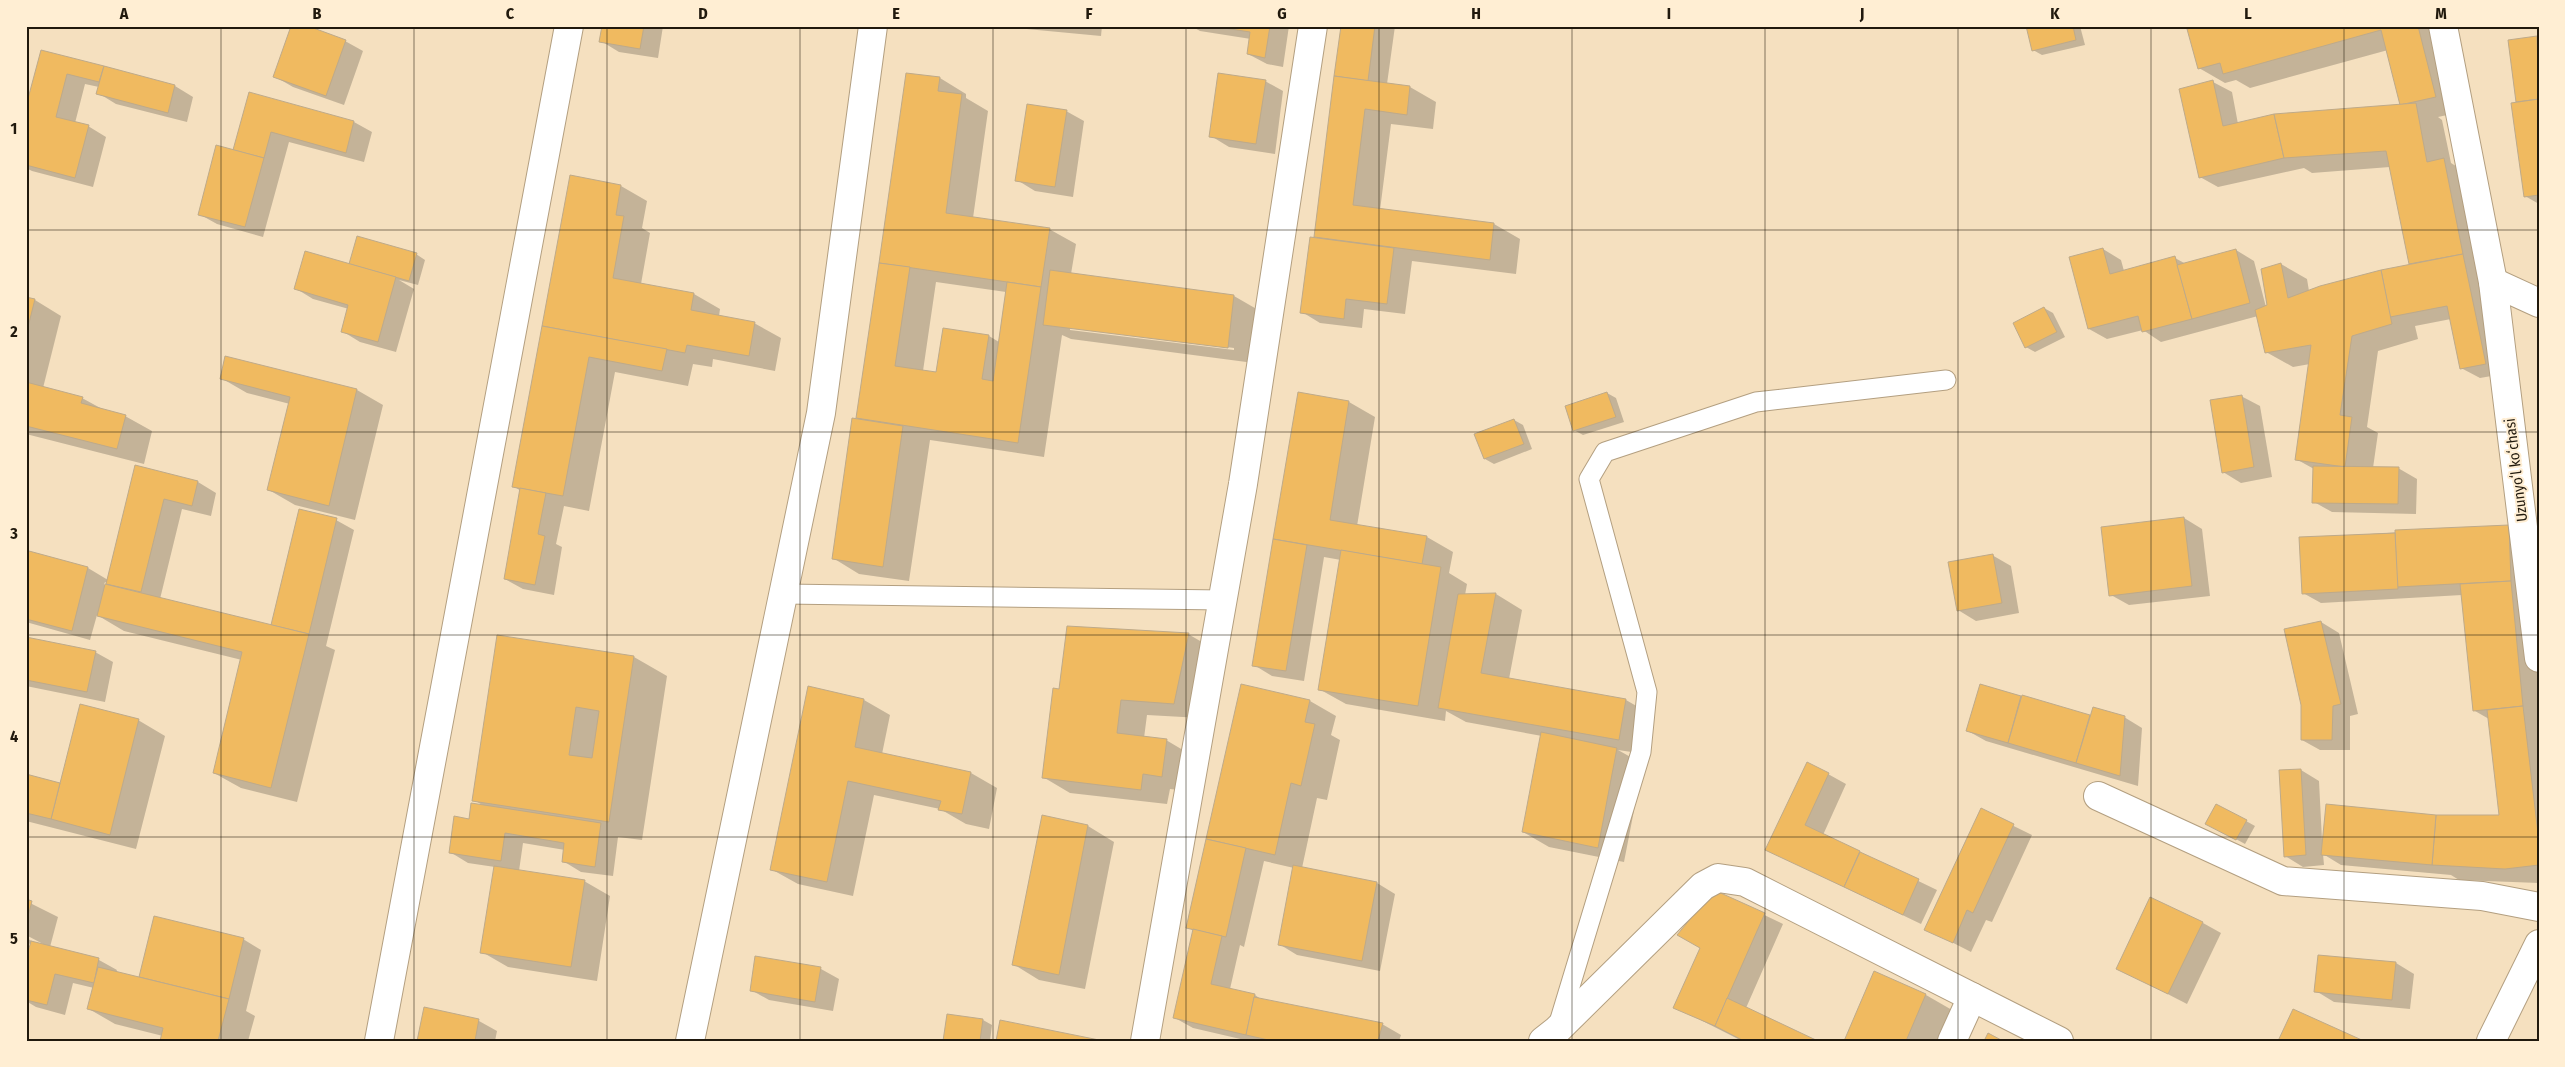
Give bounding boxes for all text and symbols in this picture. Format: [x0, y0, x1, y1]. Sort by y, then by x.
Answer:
text: A [119, 4, 129, 23]
text: B [313, 4, 322, 23]
text: C [506, 4, 515, 23]
text: D [698, 4, 708, 23]
text: E [892, 4, 900, 23]
text: F [1085, 4, 1093, 23]
text: G [1277, 4, 1287, 23]
text: H [1471, 4, 1481, 23]
text: I [1667, 4, 1671, 23]
text: J [1859, 4, 1864, 23]
text: K [2050, 4, 2060, 23]
text: L [2244, 4, 2252, 23]
text: M [2435, 4, 2447, 23]
text: 1 [11, 119, 17, 138]
text: 2 [9, 322, 18, 341]
street label: Uzunyoʻl koʻchasi [2501, 417, 2531, 523]
text: 3 [9, 524, 18, 543]
text: 4 [10, 727, 18, 746]
text: 5 [10, 929, 18, 948]

